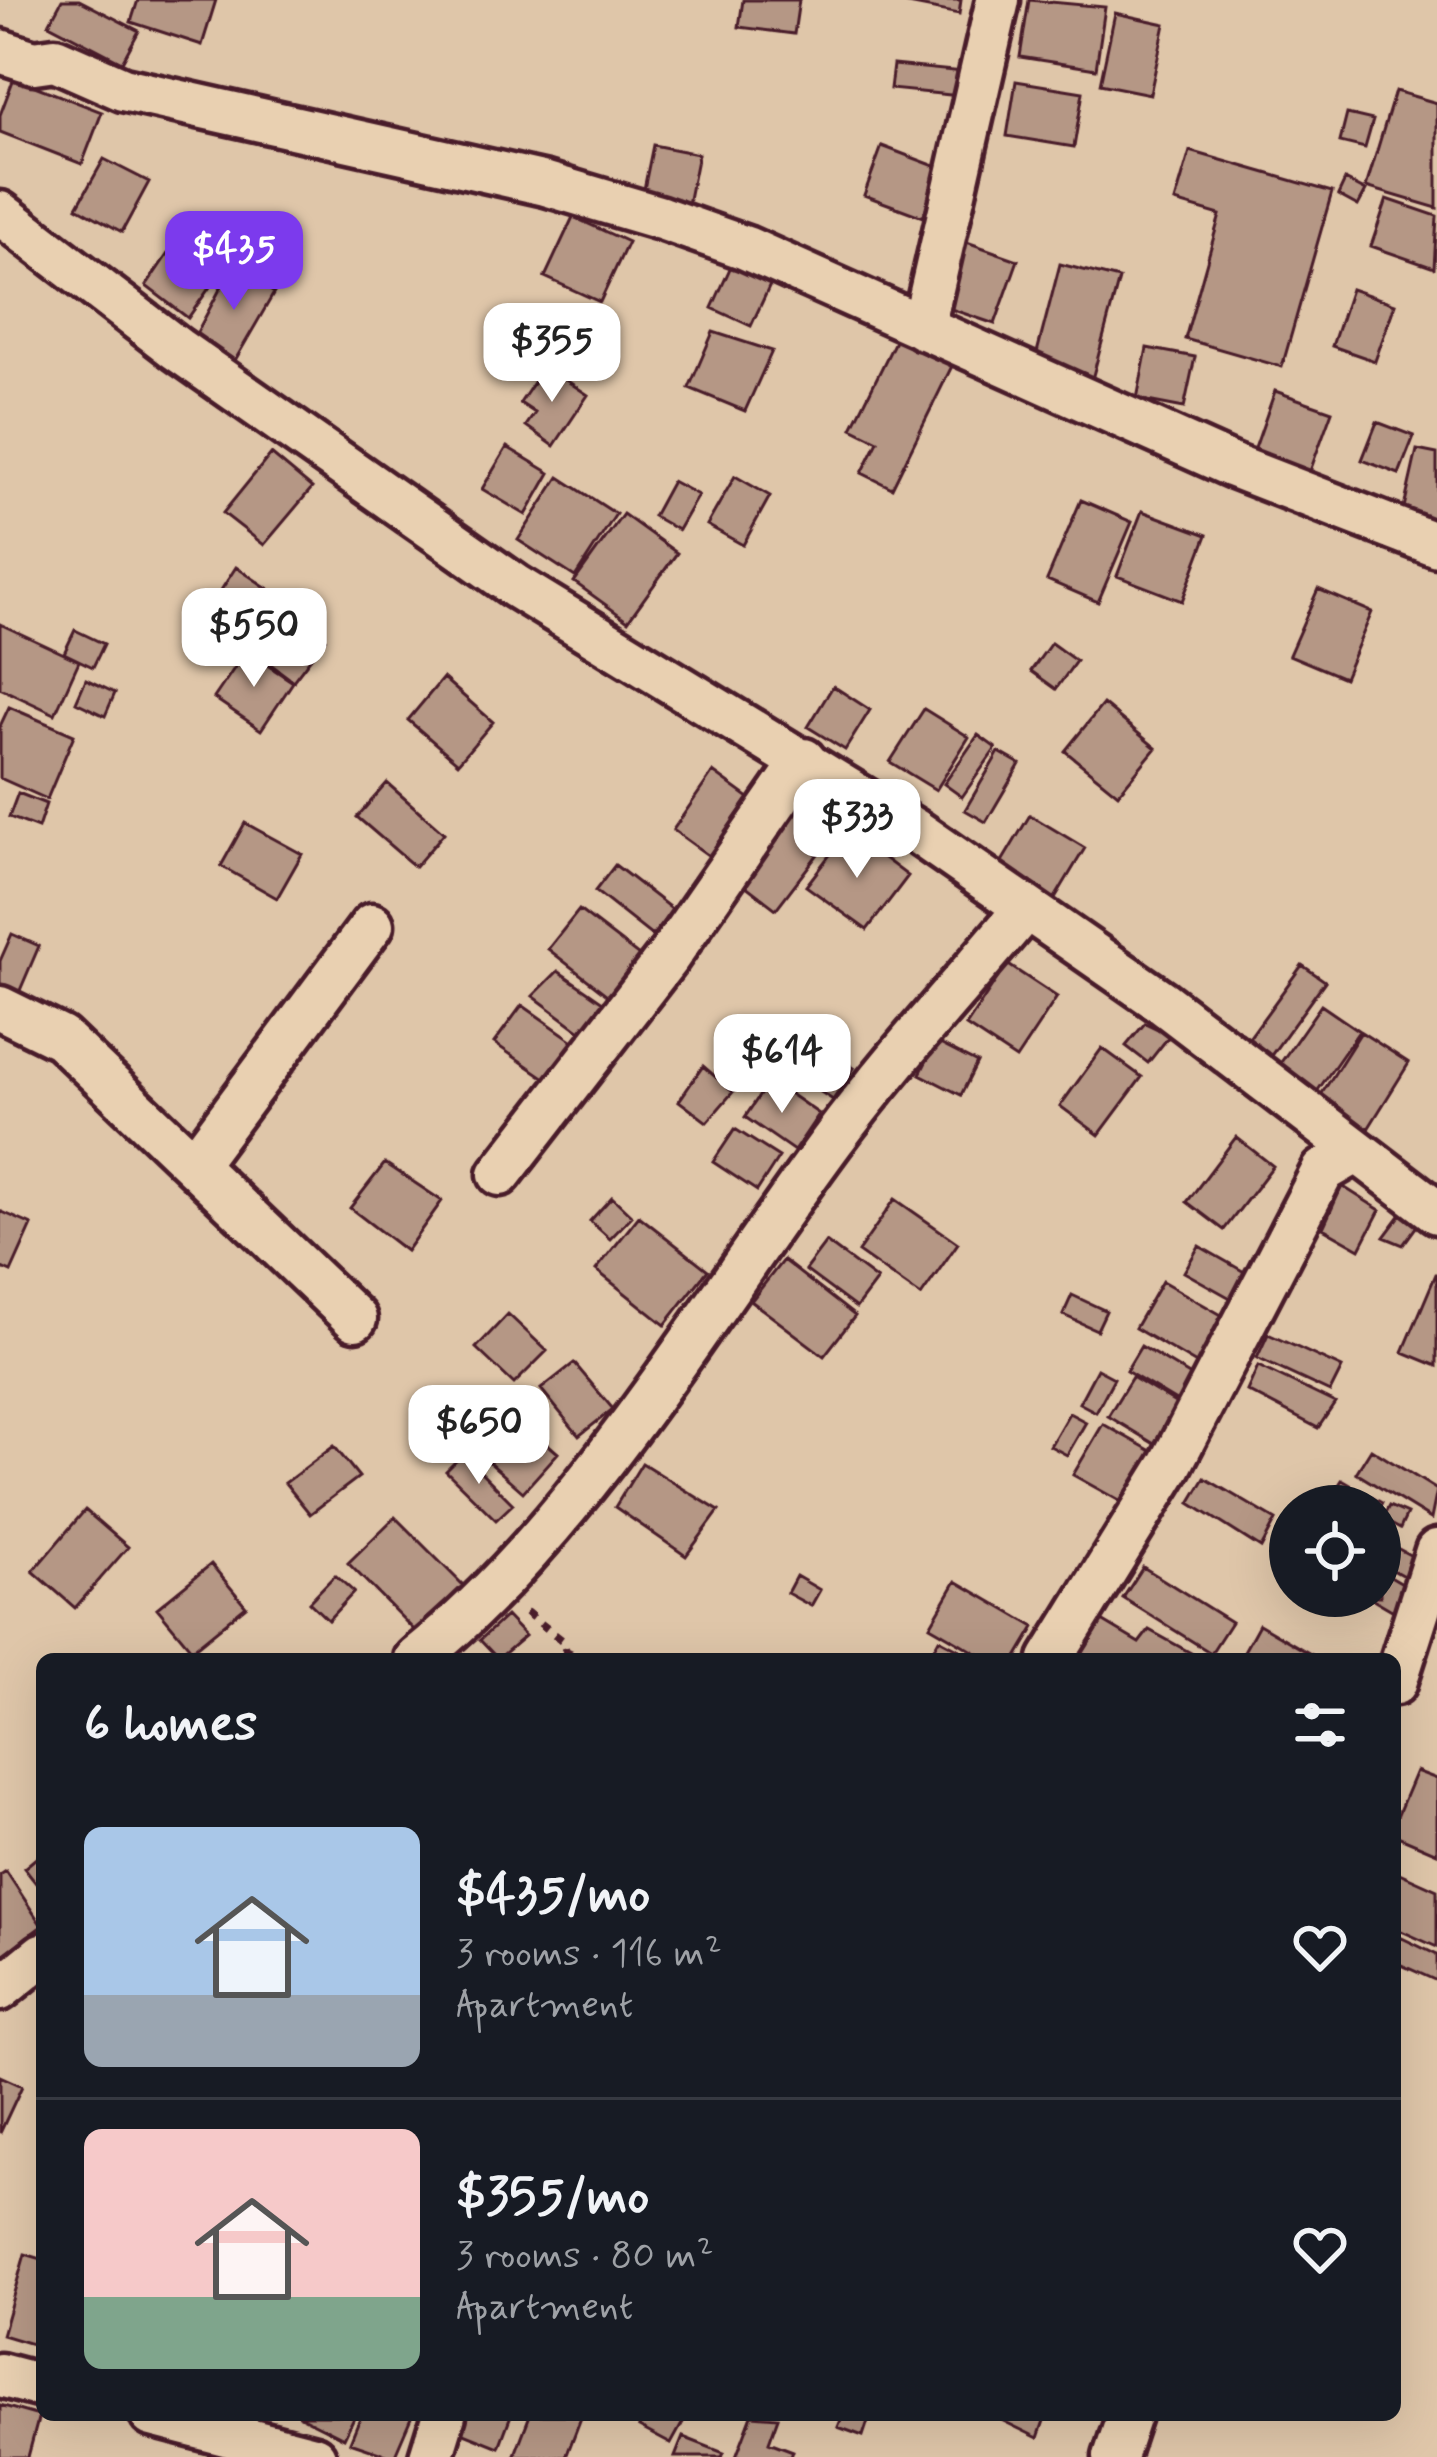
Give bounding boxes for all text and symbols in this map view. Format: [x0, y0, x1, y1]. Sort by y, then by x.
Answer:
pin: $435 [163, 211, 305, 313]
text: $435 [192, 224, 276, 275]
pin: $355 [481, 303, 623, 405]
text: $355 [510, 316, 594, 367]
pin: $550 [183, 588, 325, 690]
text: $550 [209, 601, 299, 652]
pin: $333 [786, 779, 928, 881]
text: $333 [820, 792, 894, 843]
pin: $614 [711, 1014, 853, 1116]
text: $614 [741, 1027, 823, 1078]
pin: $650 [408, 1385, 550, 1487]
text: $650 [435, 1398, 523, 1449]
map controls [1269, 1485, 1401, 1617]
button: locate [1269, 1485, 1401, 1617]
text: 6 homes [84, 1692, 257, 1758]
icon: filters [1287, 1692, 1353, 1758]
text: $435/mo [456, 1863, 650, 1929]
icon: home [180, 1875, 324, 2019]
icon: heart [1287, 1914, 1353, 1980]
text: 3 rooms · 116 m² [456, 1929, 722, 1980]
text: Apartment [456, 1980, 633, 2031]
text: $355/mo [456, 2165, 649, 2231]
icon: home [180, 2177, 324, 2321]
icon: heart [1287, 2216, 1353, 2282]
text: 3 rooms · 80 m² [456, 2231, 714, 2282]
text: Apartment [456, 2282, 633, 2333]

